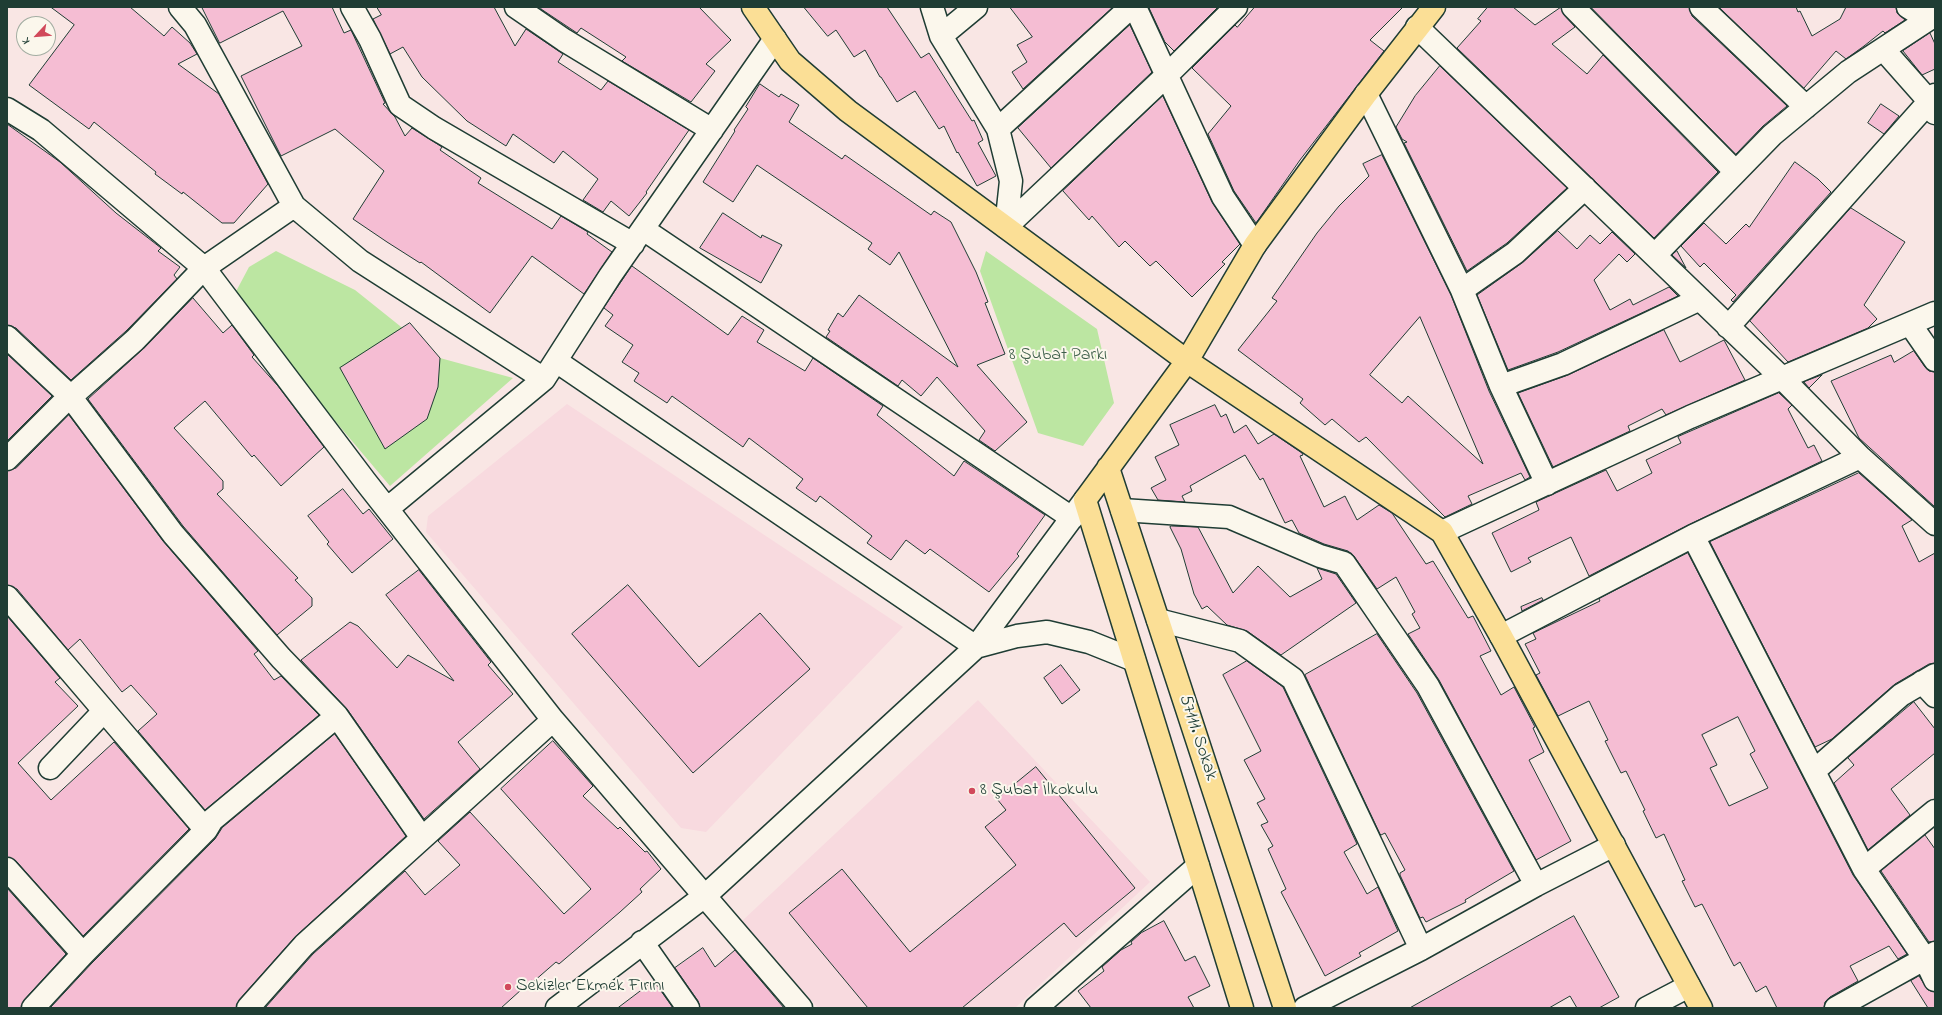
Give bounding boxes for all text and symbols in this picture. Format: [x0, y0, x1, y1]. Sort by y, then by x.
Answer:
north arrow [16, 16, 56, 56]
text: K [18, 35, 34, 47]
park label: 8 Şubat Parkı [1009, 345, 1107, 367]
street label: 57111. Sokak [1173, 692, 1221, 784]
place label: 8 Şubat İlkokulu [980, 780, 1098, 802]
marker: 8 Şubat İlkokulu [967, 786, 977, 796]
place label: Sekizler Ekmek Fırını [516, 976, 664, 998]
marker: Sekizler Ekmek Fırını [503, 982, 513, 992]

